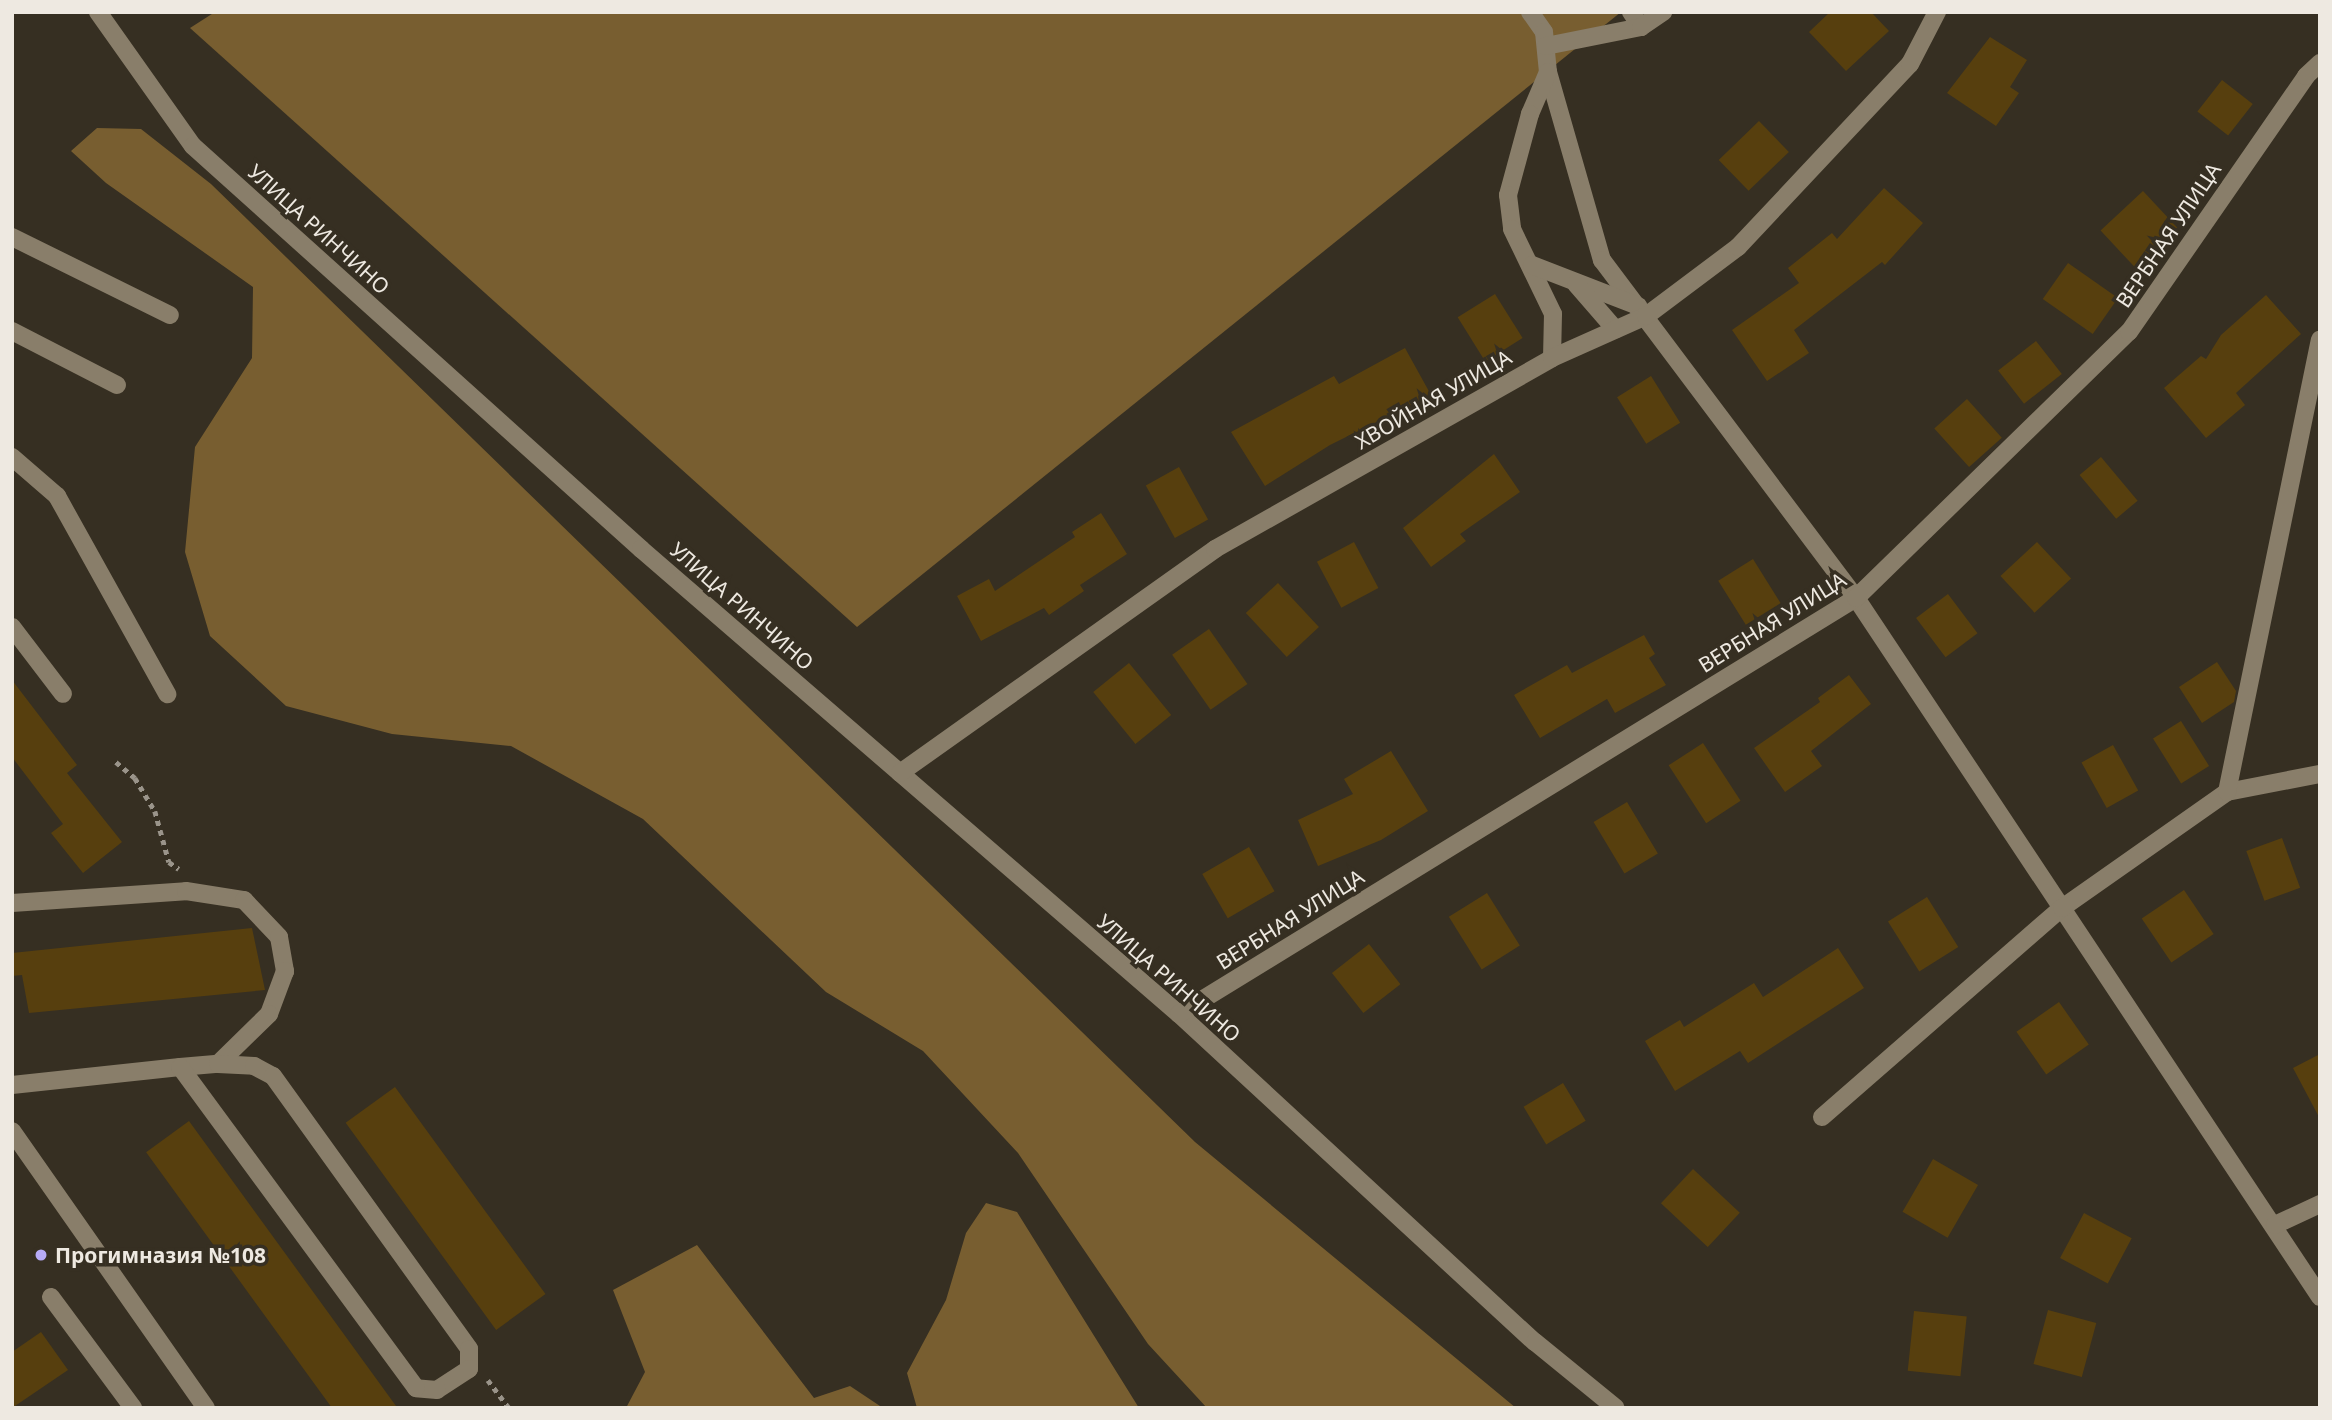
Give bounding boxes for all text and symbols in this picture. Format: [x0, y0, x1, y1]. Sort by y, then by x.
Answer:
street label: ВЕРБНАЯ УЛИЦА [2110, 158, 2226, 312]
street label: УЛИЦА РИНЧИНО [243, 159, 395, 299]
street label: ХВОЙНАЯ УЛИЦА [1350, 344, 1516, 454]
street label: УЛИЦА РИНЧИНО [665, 537, 819, 675]
street label: ВЕРБНАЯ УЛИЦА [1694, 566, 1850, 678]
street label: ВЕРБНАЯ УЛИЦА [1212, 863, 1368, 975]
street label: УЛИЦА РИНЧИНО [1092, 909, 1246, 1047]
place label: Прогимназия №108 [55, 1242, 266, 1268]
marker: Прогимназия №108 [33, 1247, 49, 1263]

